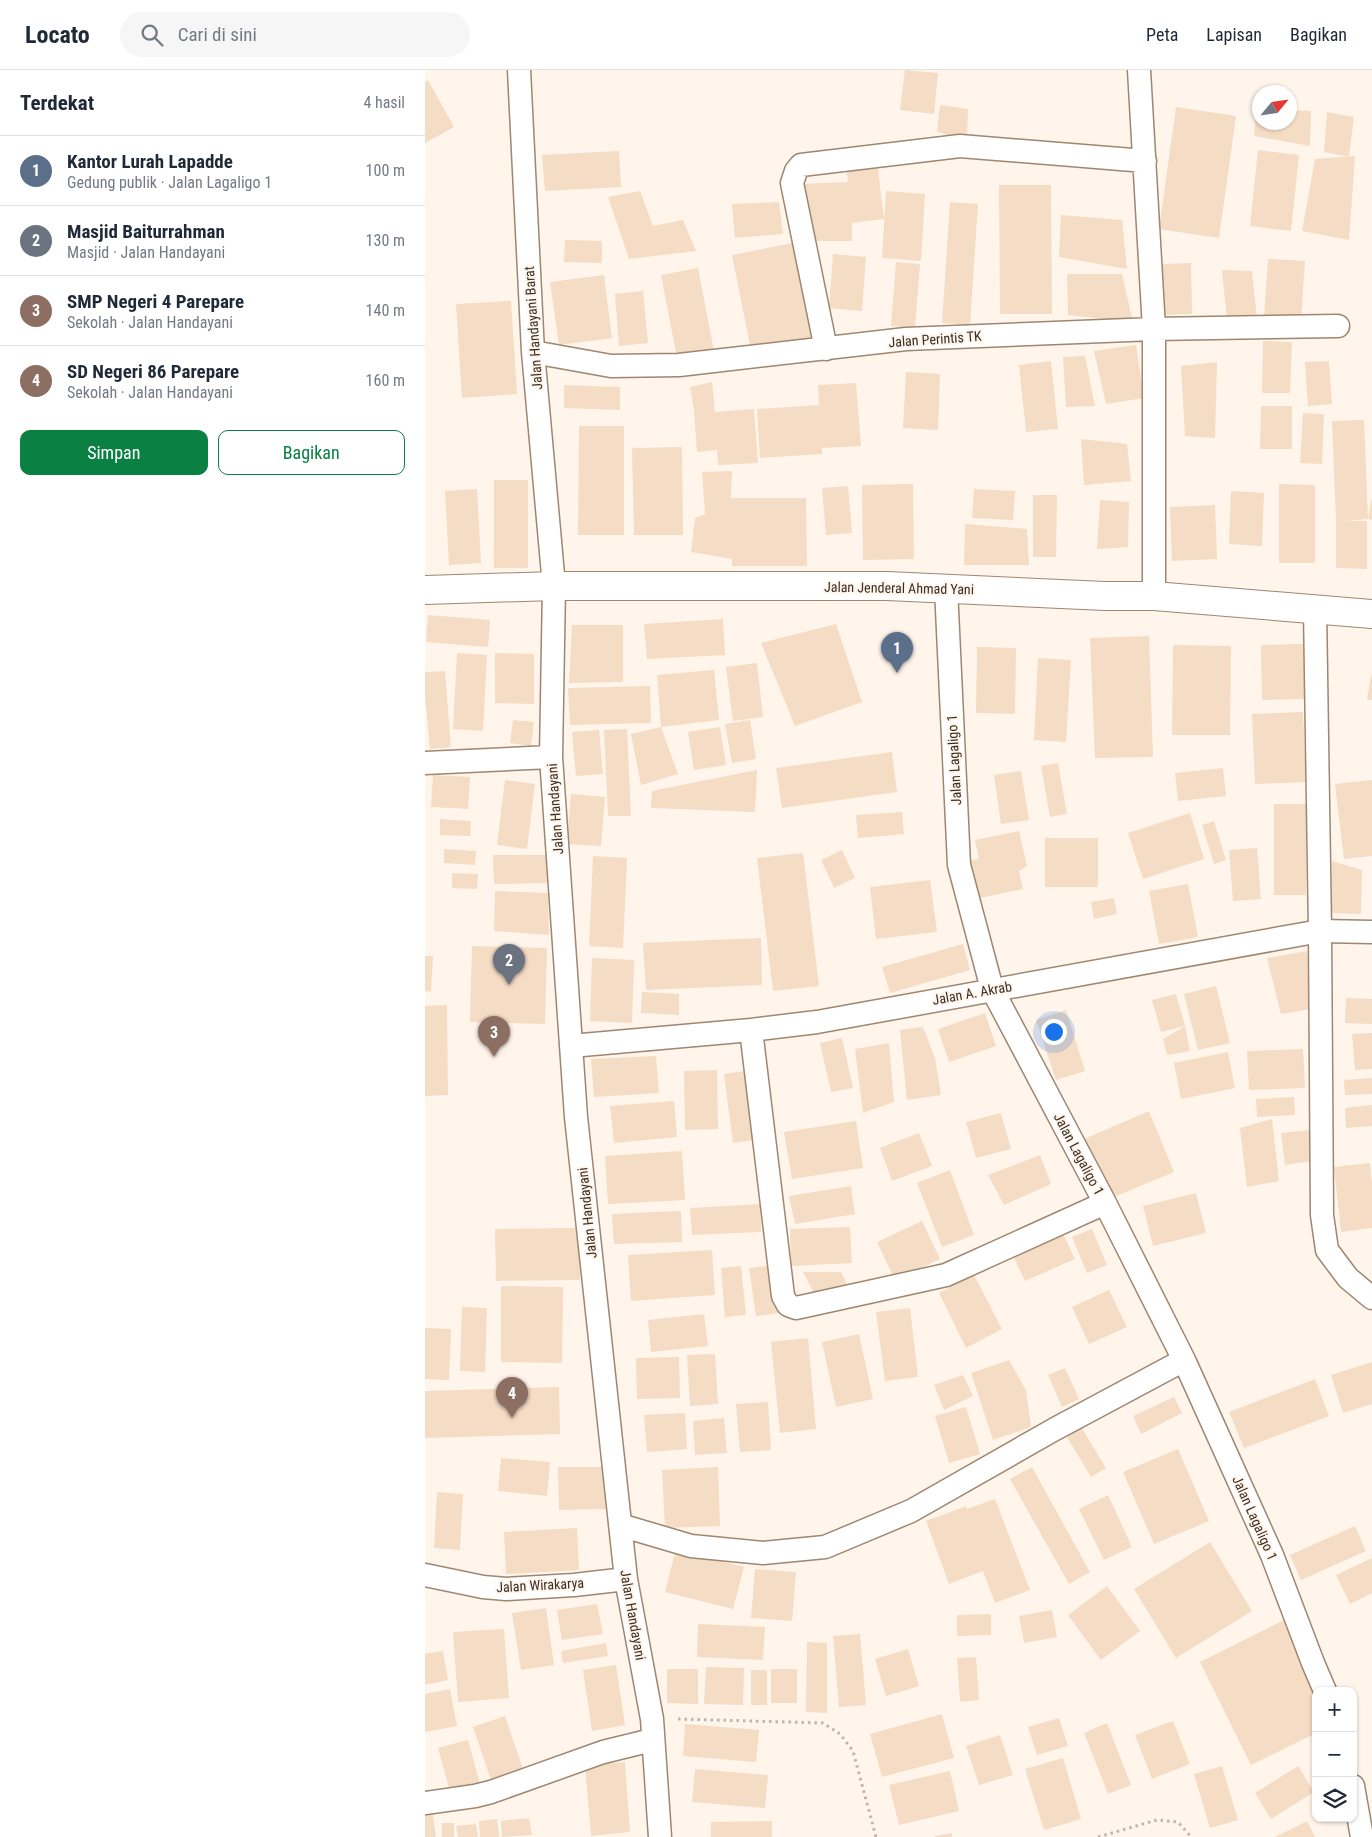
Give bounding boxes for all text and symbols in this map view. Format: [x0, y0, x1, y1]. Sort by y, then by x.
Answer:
search box [120, 12, 470, 57]
text: Locato [25, 21, 90, 49]
icon: search [138, 21, 166, 49]
text: Cari di sini [178, 23, 257, 46]
text: Peta [1146, 24, 1178, 45]
text: Lapisan [1206, 24, 1262, 45]
text: Bagikan [1290, 24, 1347, 45]
north arrow [1252, 85, 1297, 130]
text: Terdekat [20, 91, 94, 115]
text: 4 hasil [363, 93, 405, 112]
text: Kantor Lurah Lapadde [67, 150, 233, 173]
text: 1 [32, 161, 40, 180]
text: 100 m [366, 161, 405, 180]
text: Gedung publik · Jalan Lagaligo 1 [67, 173, 272, 192]
text: Masjid Baiturrahman [67, 220, 225, 243]
text: 2 [32, 231, 40, 250]
text: 130 m [366, 231, 405, 250]
text: Masjid · Jalan Handayani [67, 243, 225, 262]
street label: Jalan Handayani Barat [521, 266, 545, 390]
text: SMP Negeri 4 Parepare [67, 290, 244, 313]
text: 3 [32, 301, 40, 320]
text: 140 m [366, 301, 405, 320]
text: Sekolah · Jalan Handayani [67, 313, 233, 332]
street label: Jalan Perintis TK [888, 328, 983, 350]
text: SD Negeri 86 Parepare [67, 360, 239, 383]
text: 4 [32, 371, 40, 390]
text: 160 m [366, 371, 405, 390]
text: Sekolah · Jalan Handayani [67, 383, 233, 402]
button: Simpan [20, 430, 208, 475]
button: Bagikan [218, 430, 405, 475]
street label: Jalan Jenderal Ahmad Yani [824, 579, 974, 597]
pin: 1 [881, 632, 913, 673]
street label: Jalan Lagaligo 1 [944, 714, 964, 806]
street label: Jalan Handayani [544, 763, 566, 855]
pin: 2 [493, 944, 525, 985]
street label: Jalan A. Akrab [931, 978, 1013, 1008]
pin: 3 [478, 1016, 510, 1057]
your location [1041, 1019, 1067, 1045]
street label: Jalan Lagaligo 1 [1051, 1110, 1107, 1198]
street label: Jalan Handayani [574, 1167, 600, 1259]
pin: 4 [496, 1377, 528, 1418]
street label: Jalan Lagaligo 1 [1229, 1473, 1281, 1563]
street label: Jalan Handayani [617, 1569, 649, 1661]
street label: Jalan Wirakarya [496, 1575, 584, 1595]
map controls [1312, 1687, 1357, 1822]
button: + [1312, 1687, 1357, 1732]
button: − [1312, 1732, 1357, 1777]
button: layers [1312, 1777, 1357, 1822]

